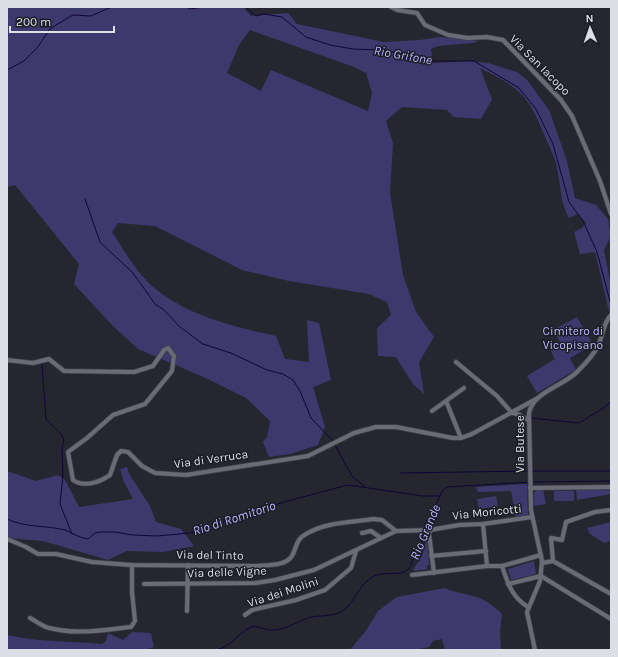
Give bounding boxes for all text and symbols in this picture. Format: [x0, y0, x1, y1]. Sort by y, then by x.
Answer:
scale bar [10, 8, 114, 34]
north arrow [570, 8, 610, 48]
text: N [585, 12, 594, 25]
text: 200 m [16, 15, 51, 29]
street label: Via San Iacopo [507, 32, 573, 98]
water label: Rio Grifone [373, 43, 433, 67]
park label: Cimitero di Vicopisano [543, 324, 603, 352]
street label: Via Butese [513, 415, 527, 473]
street label: Via di Verruca [173, 447, 249, 471]
water label: Rio di Romitorio [191, 497, 278, 538]
street label: Via Moricotti [452, 501, 522, 523]
water label: Rio Grande [407, 502, 443, 562]
street label: Via del Tinto [176, 547, 244, 563]
street label: Via delle Vigne [187, 564, 267, 580]
street label: Via dei Molini [246, 574, 320, 610]

